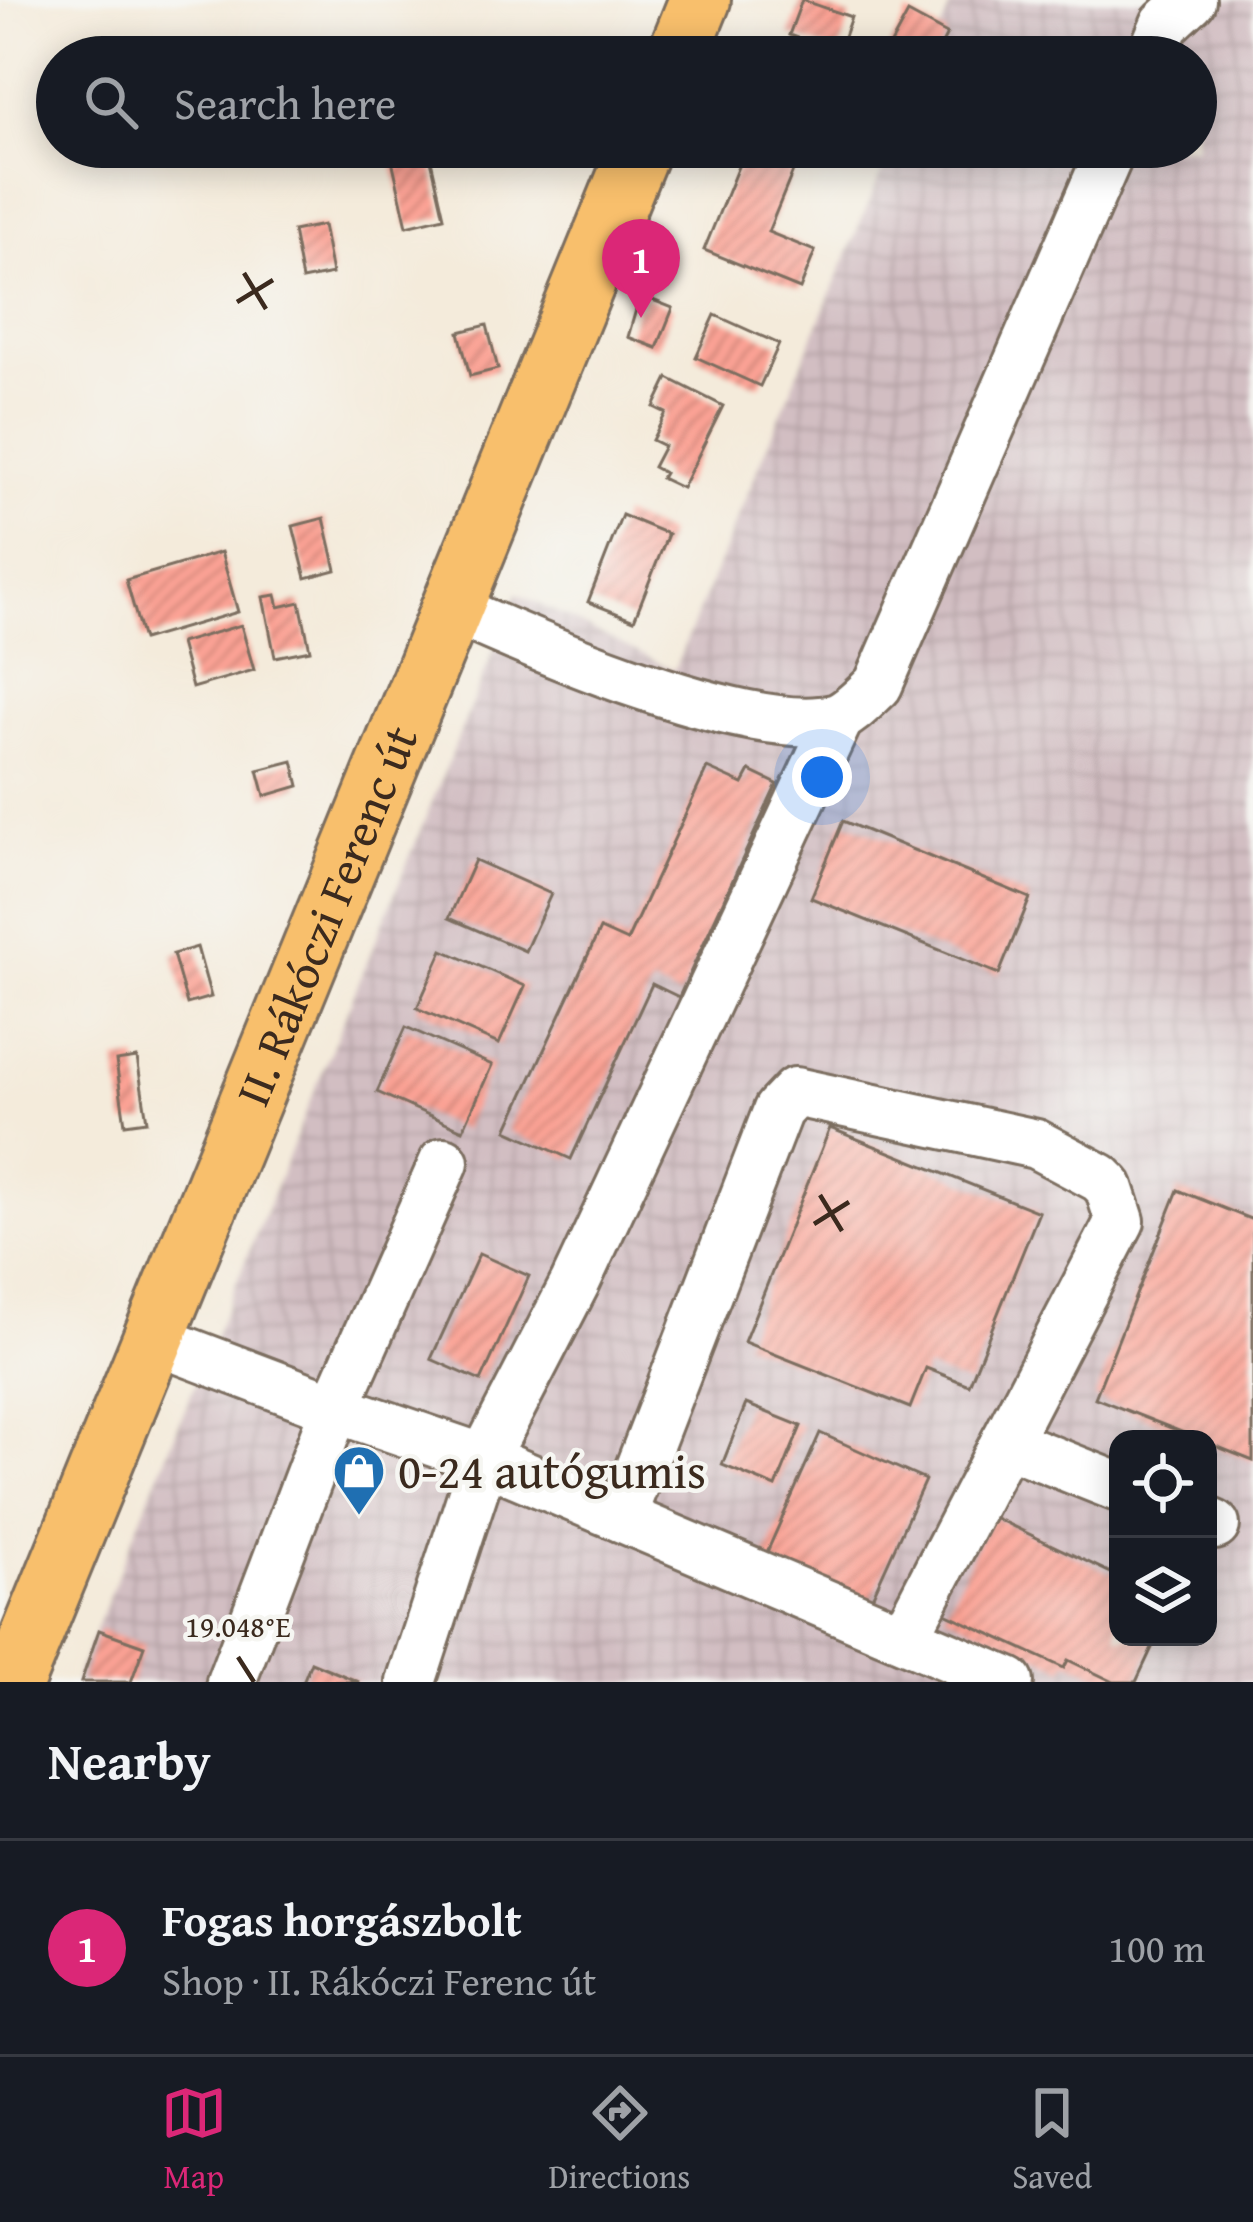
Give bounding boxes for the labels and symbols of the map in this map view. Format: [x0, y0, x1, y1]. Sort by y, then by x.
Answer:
pin: 1 [602, 219, 680, 318]
street label: II. Rákóczi Ferenc út [216, 714, 435, 1116]
your location [792, 747, 852, 807]
place label: 0-24 autógumis [398, 1435, 706, 1506]
shop icon: 0-24 autógumis [331, 1443, 387, 1517]
text: 19.048°E [185, 1604, 291, 1648]

